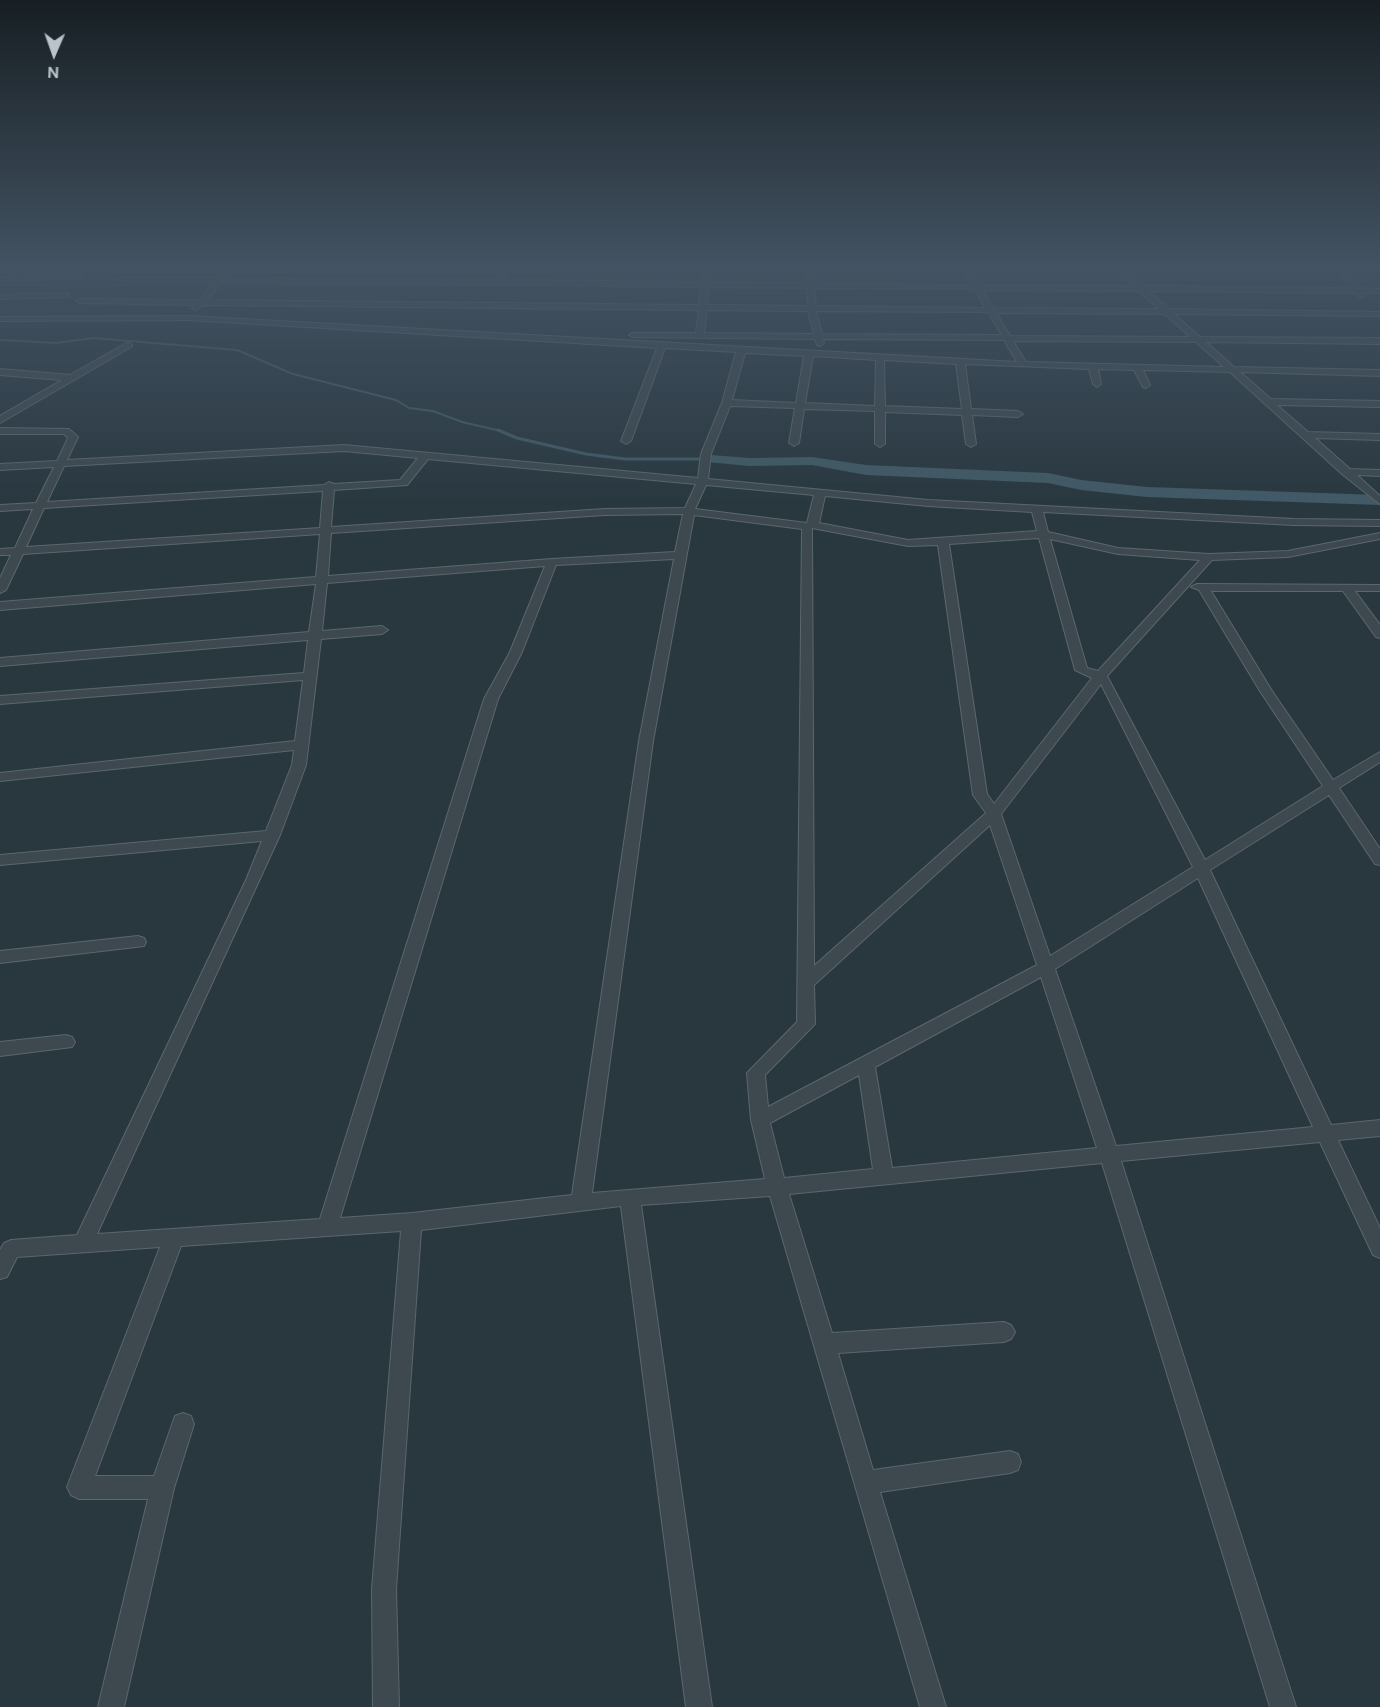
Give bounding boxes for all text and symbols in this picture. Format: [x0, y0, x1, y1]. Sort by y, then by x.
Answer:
north arrow [24, 24, 84, 84]
text: N [47, 62, 60, 83]

